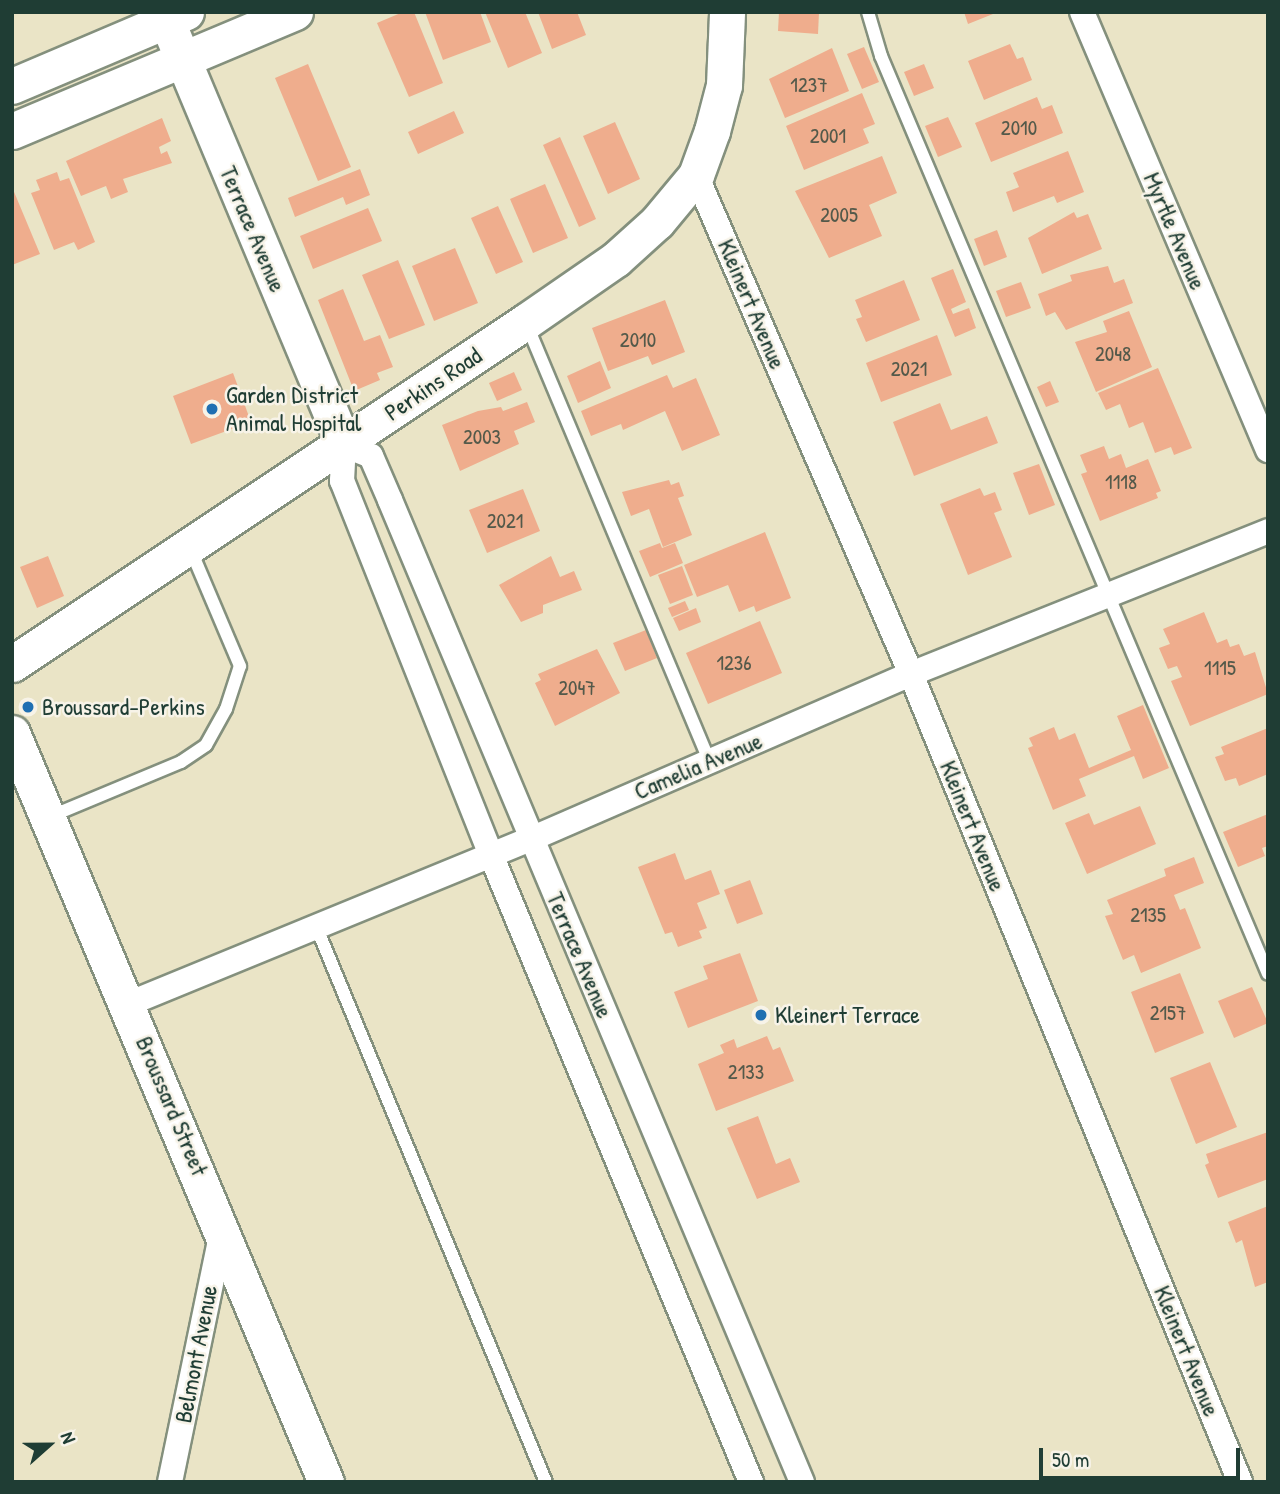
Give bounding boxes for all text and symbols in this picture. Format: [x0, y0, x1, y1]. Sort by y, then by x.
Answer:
house number: 1237 [790, 72, 828, 98]
house number: 2010 [1001, 115, 1037, 141]
house number: 2001 [810, 123, 846, 149]
street label: Terrace Avenue [214, 162, 292, 296]
street label: Myrtle Avenue [1137, 168, 1213, 294]
house number: 2005 [820, 202, 858, 228]
street label: Kleinert Avenue [712, 235, 792, 373]
house number: 2010 [620, 327, 656, 353]
street label: Perkins Road [379, 341, 487, 427]
house number: 2048 [1095, 341, 1131, 367]
house number: 2021 [891, 356, 927, 382]
place label: Garden District Animal Hospital [226, 381, 361, 437]
marker: Garden District Animal Hospital [204, 401, 220, 417]
house number: 2003 [463, 424, 501, 450]
house number: 1118 [1105, 469, 1137, 495]
house number: 2021 [487, 508, 523, 534]
house number: 1236 [716, 650, 752, 676]
house number: 1115 [1204, 655, 1236, 681]
house number: 2047 [558, 675, 596, 701]
place label: Broussard-Perkins [42, 693, 205, 721]
marker: Broussard-Perkins [20, 699, 36, 715]
street label: Camelia Avenue [630, 726, 766, 806]
street label: Kleinert Avenue [934, 757, 1012, 895]
street label: Terrace Avenue [541, 888, 619, 1022]
house number: 2135 [1130, 902, 1166, 928]
house number: 2157 [1150, 1000, 1186, 1026]
place label: Kleinert Terrace [775, 1001, 920, 1029]
marker: Kleinert Terrace [753, 1007, 769, 1023]
street label: Broussard Street [130, 1032, 214, 1180]
house number: 2133 [728, 1059, 764, 1085]
street label: Kleinert Avenue [1148, 1282, 1226, 1420]
street label: Belmont Avenue [169, 1283, 223, 1425]
north arrow [14, 1410, 84, 1480]
text: N [55, 1428, 83, 1447]
scale bar [1042, 1434, 1243, 1478]
text: 50 m [1052, 1445, 1089, 1474]

